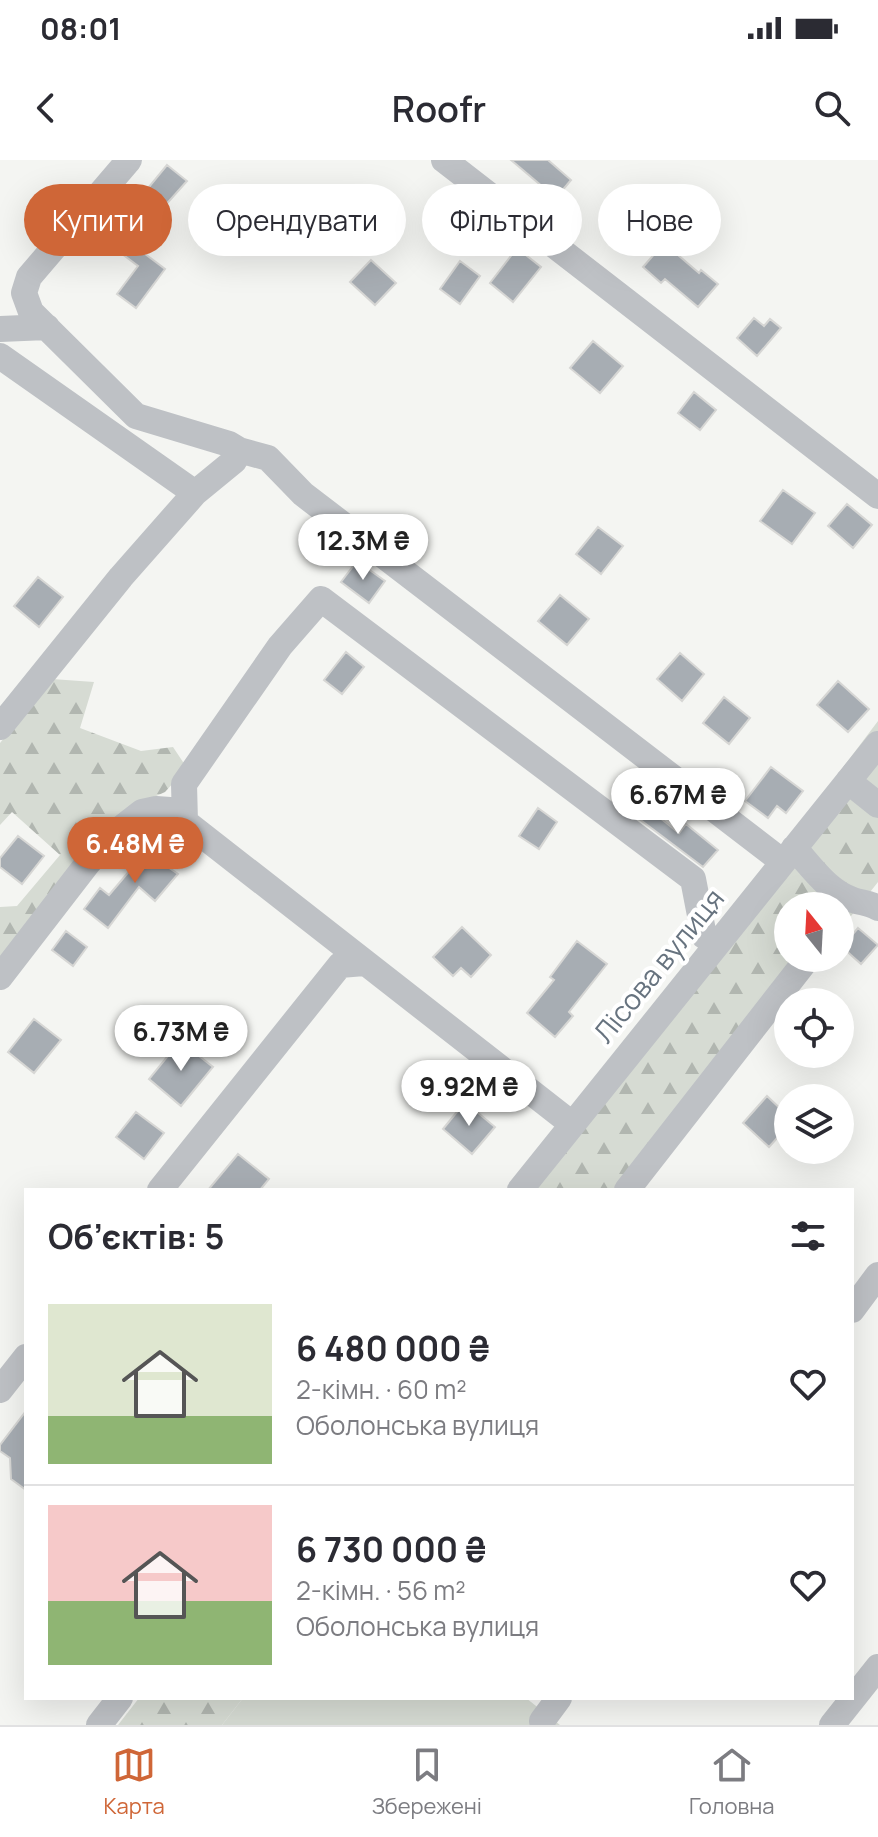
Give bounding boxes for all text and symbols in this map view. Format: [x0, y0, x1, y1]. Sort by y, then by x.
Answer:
text: 08:01 [40, 8, 121, 49]
text: Roofr [392, 84, 486, 133]
icon: back [24, 86, 68, 130]
icon: search [810, 86, 854, 130]
chip: Купити [24, 184, 172, 256]
chip: Орендувати [188, 184, 406, 256]
chip: Фільтри [422, 184, 582, 256]
chip: Нове [598, 184, 721, 256]
pin: 12.3M ₴ [289, 514, 437, 582]
text: 12.3M ₴ [316, 522, 410, 558]
pin: 6.67M ₴ [604, 768, 752, 836]
text: 6.67M ₴ [629, 776, 727, 812]
pin: 6.48M ₴ [61, 817, 209, 885]
text: 6.48M ₴ [85, 825, 185, 861]
street label: Лісова вулиця [584, 880, 732, 1050]
north arrow [774, 892, 854, 972]
map controls [774, 892, 854, 1164]
button: locate [774, 988, 854, 1068]
pin: 6.73M ₴ [107, 1005, 255, 1073]
text: 6.73M ₴ [133, 1013, 229, 1049]
pin: 9.92M ₴ [395, 1060, 543, 1128]
text: 9.92M ₴ [419, 1068, 519, 1104]
button: layers [774, 1084, 854, 1164]
text: Об’єктів: 5 [48, 1213, 224, 1259]
icon: filters [786, 1214, 830, 1258]
text: 6 480 000 ₴ [296, 1325, 490, 1371]
icon: home [112, 1336, 208, 1432]
icon: heart [786, 1362, 830, 1406]
text: 2-кімн. · 60 m² [296, 1371, 467, 1407]
text: Оболонська вулиця [296, 1407, 539, 1443]
text: 6 730 000 ₴ [296, 1526, 486, 1572]
icon: home [112, 1537, 208, 1633]
icon: heart [786, 1563, 830, 1607]
text: 2-кімн. · 56 m² [296, 1572, 466, 1608]
text: Оболонська вулиця [296, 1608, 539, 1644]
tab: Карта [103, 1743, 165, 1821]
tab: Збережені [372, 1743, 482, 1821]
tab: Головна [689, 1743, 774, 1821]

